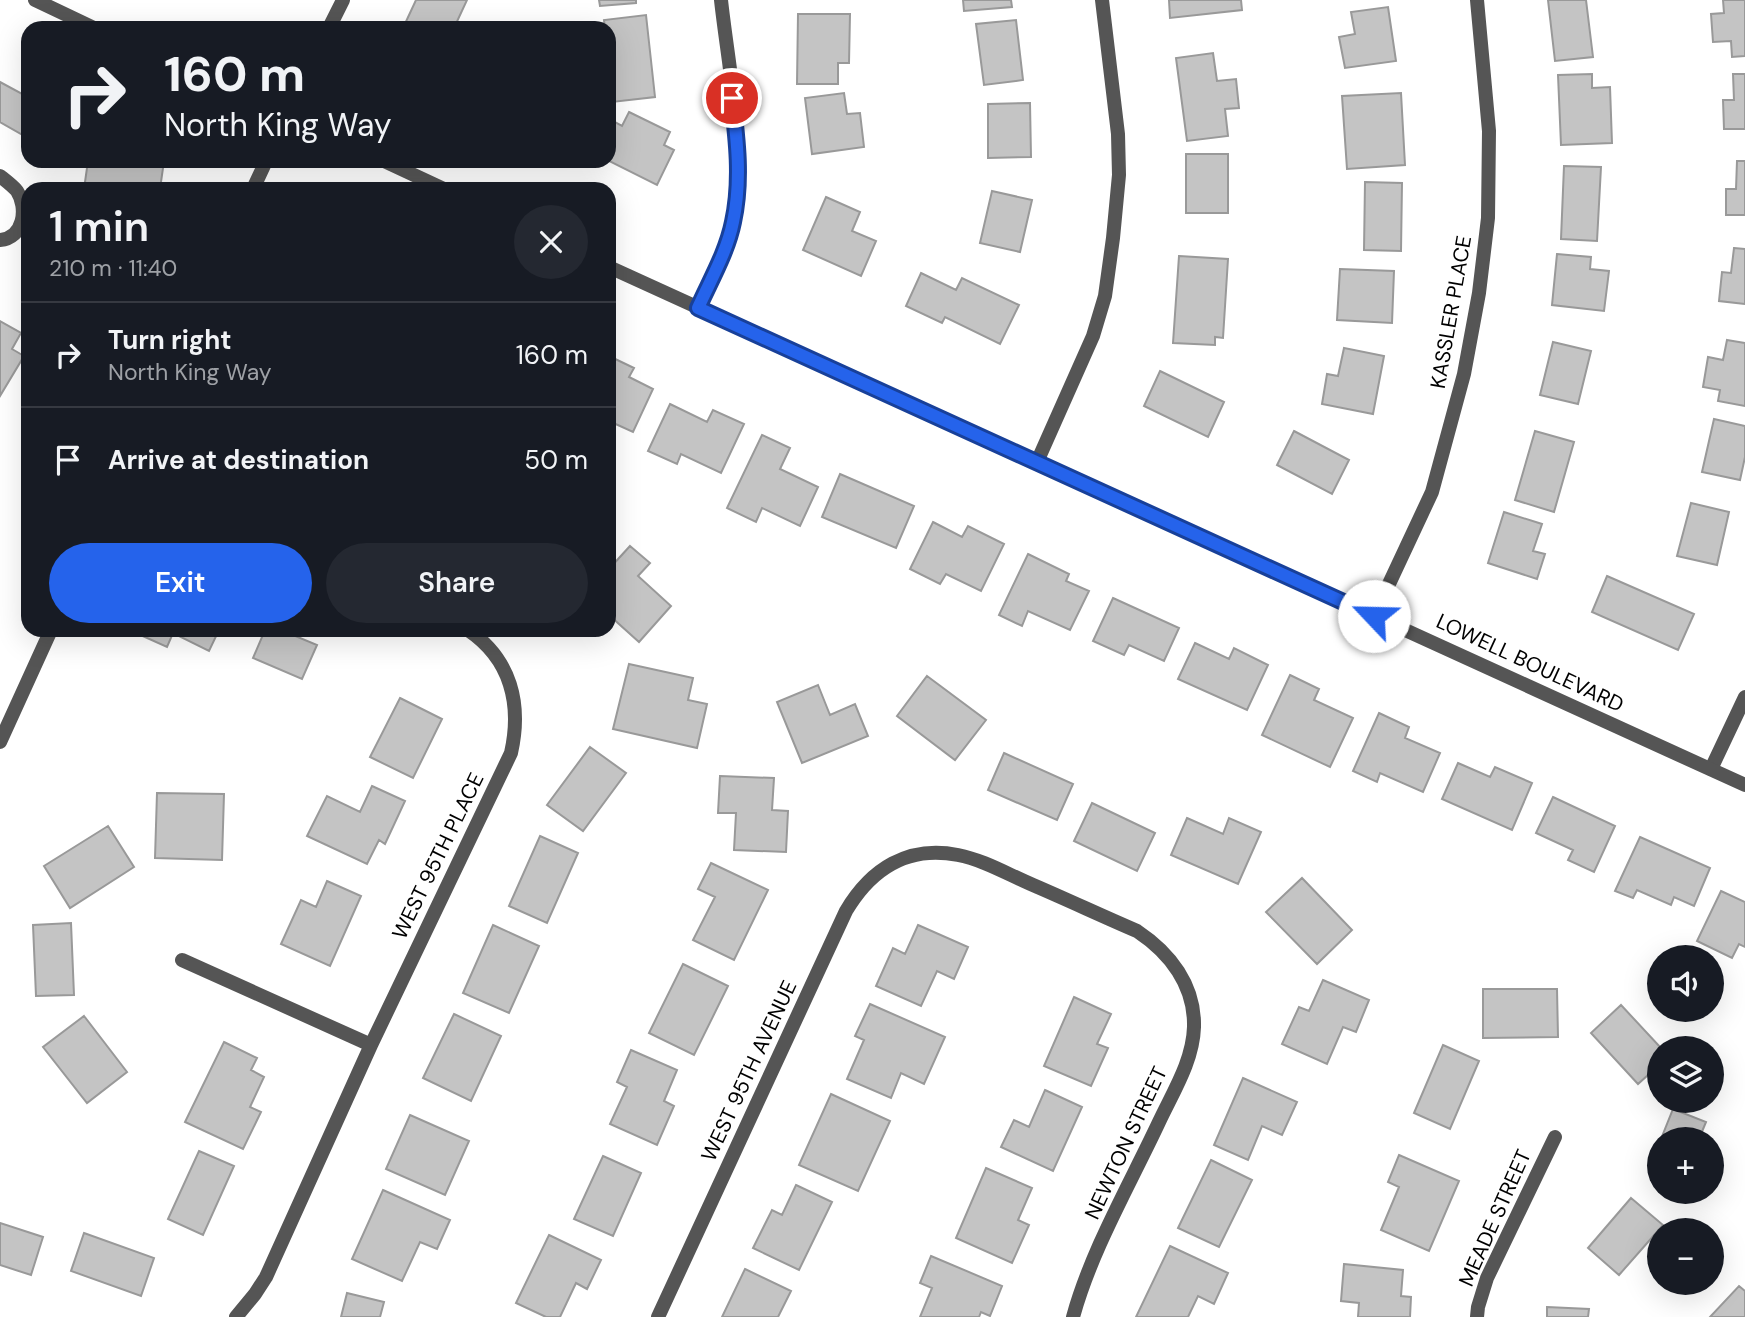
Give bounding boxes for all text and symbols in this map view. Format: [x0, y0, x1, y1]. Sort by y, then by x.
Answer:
text: 160 m [164, 42, 305, 106]
icon: right [49, 49, 140, 140]
pin [702, 68, 762, 128]
icon: arrive [713, 79, 751, 117]
text: North King Way [164, 104, 392, 146]
text: 1 min [49, 199, 149, 254]
button: close [514, 205, 588, 279]
street label: KASSLER PLACE [1424, 233, 1478, 391]
text: 210 m · 11:40 [49, 253, 177, 283]
text: Turn right [108, 323, 232, 357]
icon: right [49, 336, 87, 374]
text: 160 m [516, 338, 588, 372]
text: North King Way [108, 357, 272, 387]
icon: arrive [49, 441, 87, 479]
text: Arrive at destination [108, 443, 369, 477]
text: 50 m [524, 443, 588, 477]
button: Exit [49, 543, 312, 623]
button: Share [326, 543, 588, 623]
position arrow [1337, 579, 1411, 653]
street label: LOWELL BOULEVARD [1432, 607, 1628, 719]
street label: WEST 95TH PLACE [386, 768, 490, 944]
map controls [1647, 945, 1724, 1295]
button: sound [1647, 945, 1724, 1022]
street label: WEST 95TH AVENUE [695, 976, 803, 1166]
button: layers [1647, 1036, 1724, 1113]
street label: NEWTON STREET [1078, 1062, 1174, 1224]
button: + [1647, 1127, 1724, 1204]
street label: MEADE STREET [1452, 1145, 1538, 1291]
button: − [1647, 1218, 1724, 1295]

